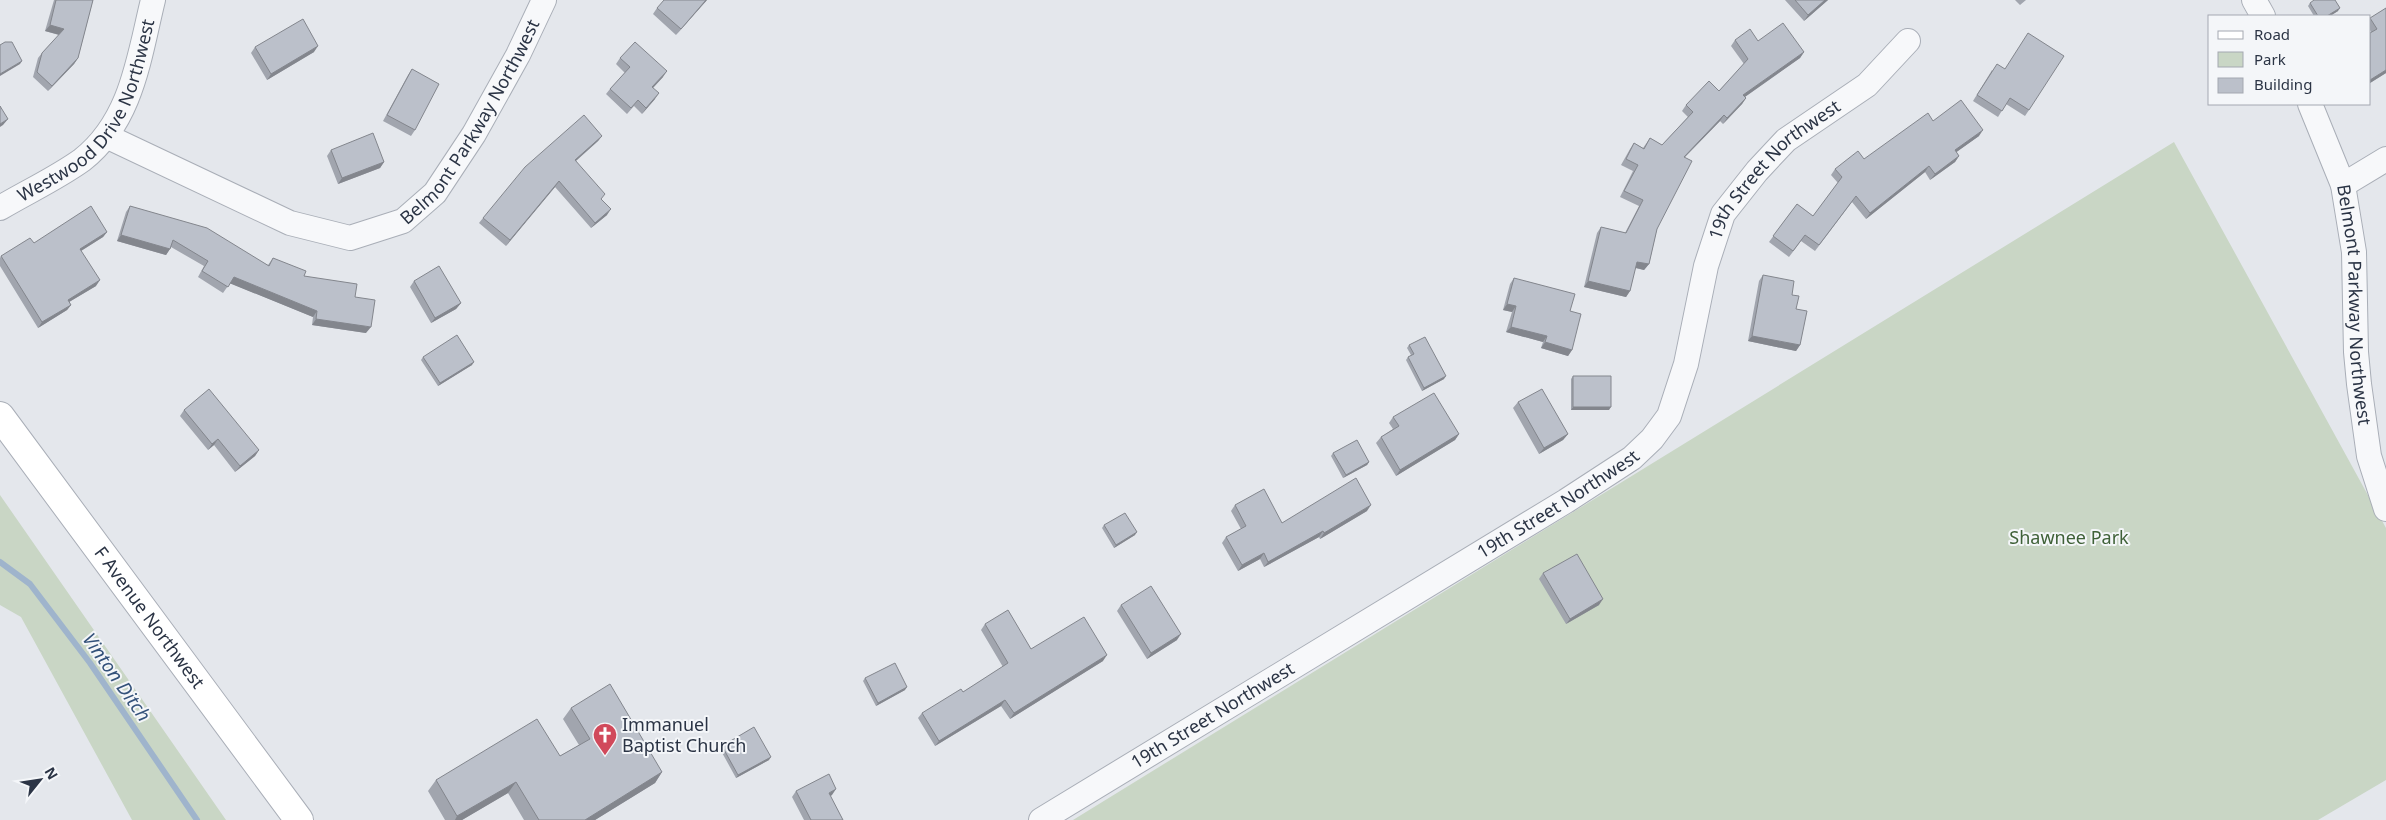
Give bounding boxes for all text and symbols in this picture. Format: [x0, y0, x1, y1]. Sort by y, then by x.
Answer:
street label: Belmont Parkway Northwest [394, 14, 544, 229]
legend [2208, 15, 2371, 105]
street label: Westwood Drive Northwest [13, 16, 159, 207]
text: Road [2254, 24, 2290, 44]
text: Park [2254, 49, 2286, 69]
text: Building [2254, 74, 2312, 94]
street label: 19th Street Northwest [1703, 93, 1845, 242]
street label: Belmont Parkway Northwest [2332, 183, 2378, 427]
street label: 19th Street Northwest [1472, 444, 1645, 563]
park label: Shawnee Park [2009, 525, 2129, 549]
street label: F Avenue Northwest [90, 541, 211, 693]
water label: Vinton Ditch [77, 627, 157, 727]
street label: 19th Street Northwest [1126, 656, 1299, 774]
place label: Immanuel Baptist Church [622, 712, 746, 757]
church icon: Immanuel Baptist Church [592, 722, 618, 756]
north arrow [15, 755, 65, 805]
text: N [41, 764, 63, 783]

